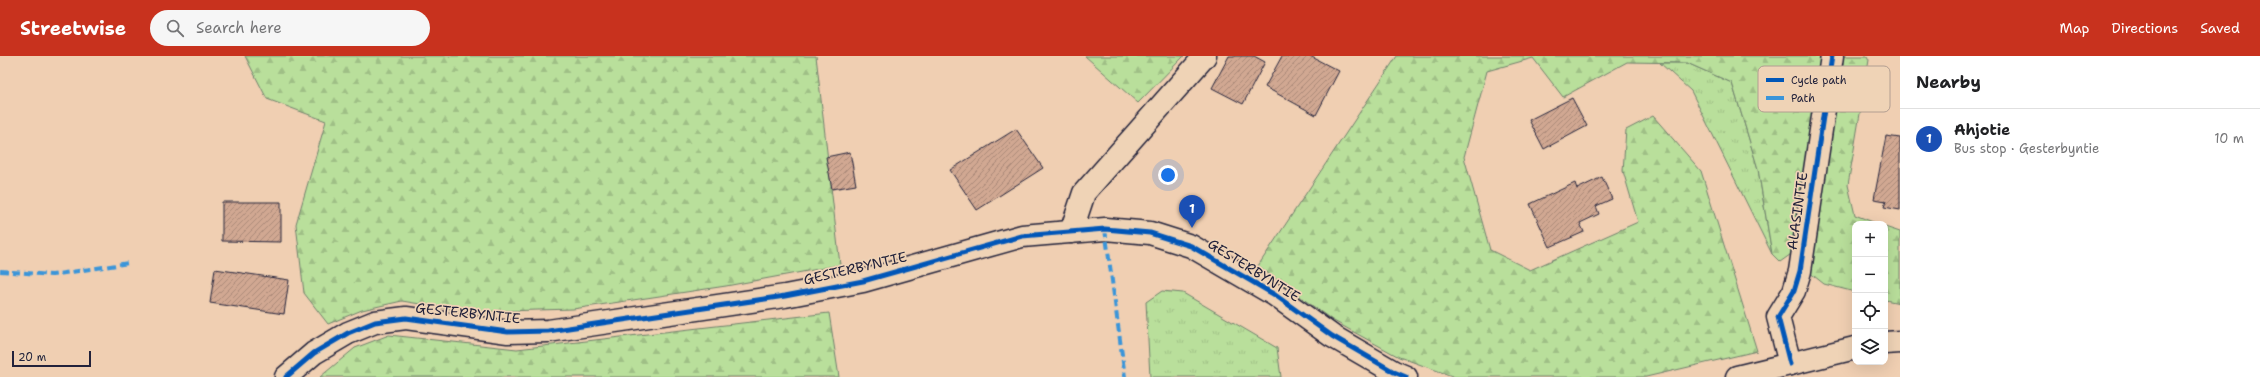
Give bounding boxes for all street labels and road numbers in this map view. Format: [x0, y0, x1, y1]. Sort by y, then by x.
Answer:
street label: ALASINTIE [1783, 171, 1811, 251]
street label: GESTERBYNTIE [1205, 234, 1304, 306]
street label: GESTERBYNTIE [802, 247, 909, 289]
street label: GESTERBYNTIE [415, 299, 522, 327]

